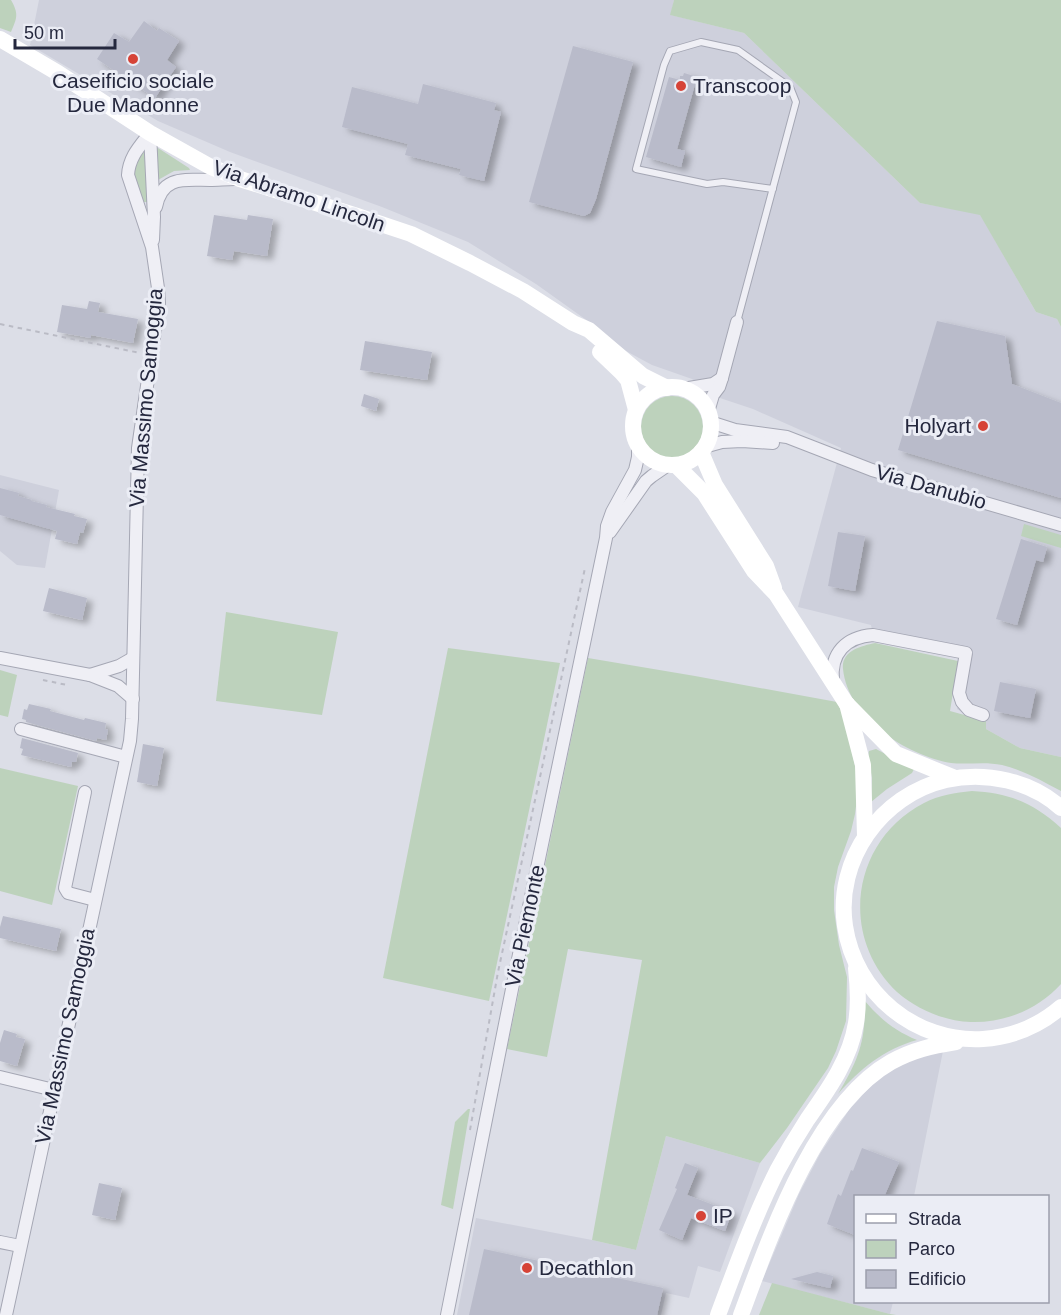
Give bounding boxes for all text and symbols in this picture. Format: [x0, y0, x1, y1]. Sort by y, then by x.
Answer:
scale bar [15, 12, 116, 50]
text: 50 m [24, 23, 64, 43]
marker: Caseificio sociale Due Madonne [126, 52, 140, 66]
place label: Caseificio sociale Due Madonne [52, 69, 214, 116]
place label: Transcoop [693, 74, 791, 97]
marker: Transcoop [674, 79, 688, 93]
street label: Via Abramo Lincoln [210, 155, 388, 236]
street label: Via Massimo Samoggia [124, 287, 167, 509]
place label: Holyart [904, 414, 971, 437]
marker: Holyart [976, 419, 990, 433]
street label: Via Danubio [873, 460, 989, 513]
street label: Via Piemonte [500, 863, 549, 989]
street label: Via Massimo Samoggia [30, 925, 99, 1146]
legend [854, 1195, 1049, 1303]
place label: IP [713, 1204, 733, 1227]
marker: IP [694, 1209, 708, 1223]
text: Strada [908, 1209, 962, 1229]
text: Parco [908, 1239, 955, 1259]
place label: Decathlon [539, 1256, 634, 1279]
marker: Decathlon [520, 1261, 534, 1275]
text: Edificio [908, 1269, 966, 1289]

